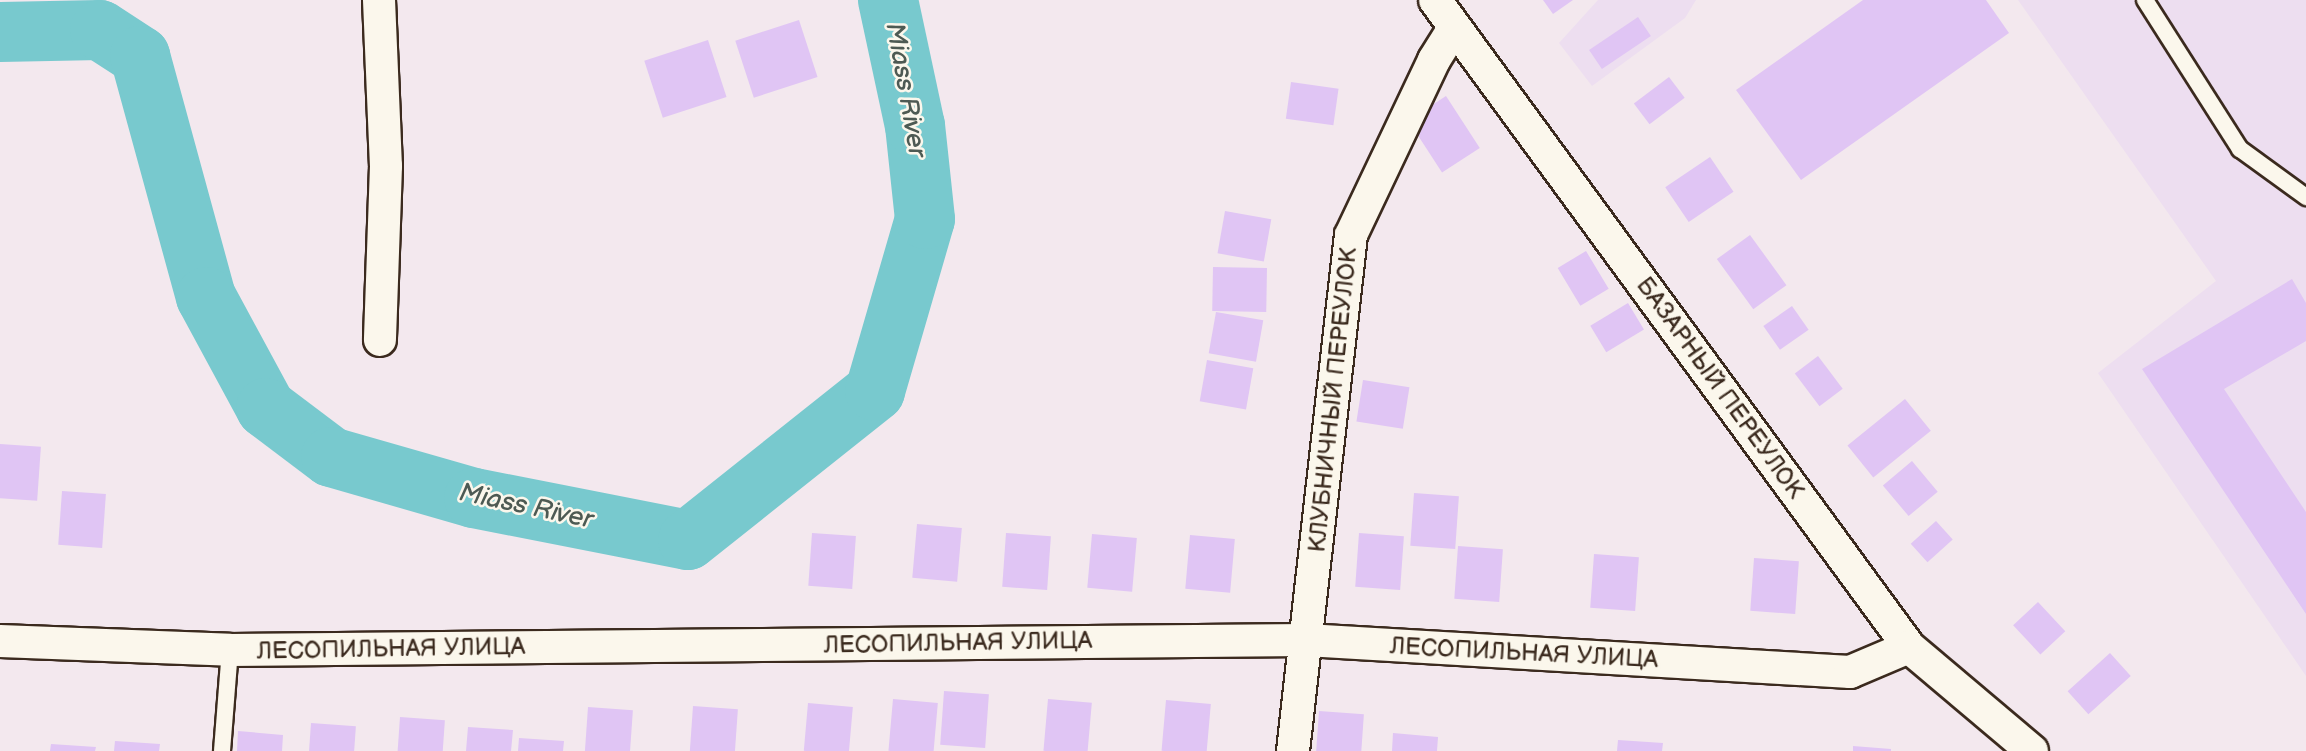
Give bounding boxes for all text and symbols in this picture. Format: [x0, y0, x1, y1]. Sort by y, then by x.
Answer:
water label: Miass River [878, 20, 932, 160]
street label: КЛУБНИЧНЫЙ ПЕРЕУЛОК [1303, 246, 1363, 554]
street label: БАЗАРНЫЙ ПЕРЕУЛОК [1630, 272, 1810, 504]
water label: Miass River [456, 478, 596, 536]
street label: ЛЕСОПИЛЬНАЯ УЛИЦА [824, 626, 1092, 660]
street label: ЛЕСОПИЛЬНАЯ УЛИЦА [257, 632, 525, 666]
street label: ЛЕСОПИЛЬНАЯ УЛИЦА [1389, 632, 1659, 674]

